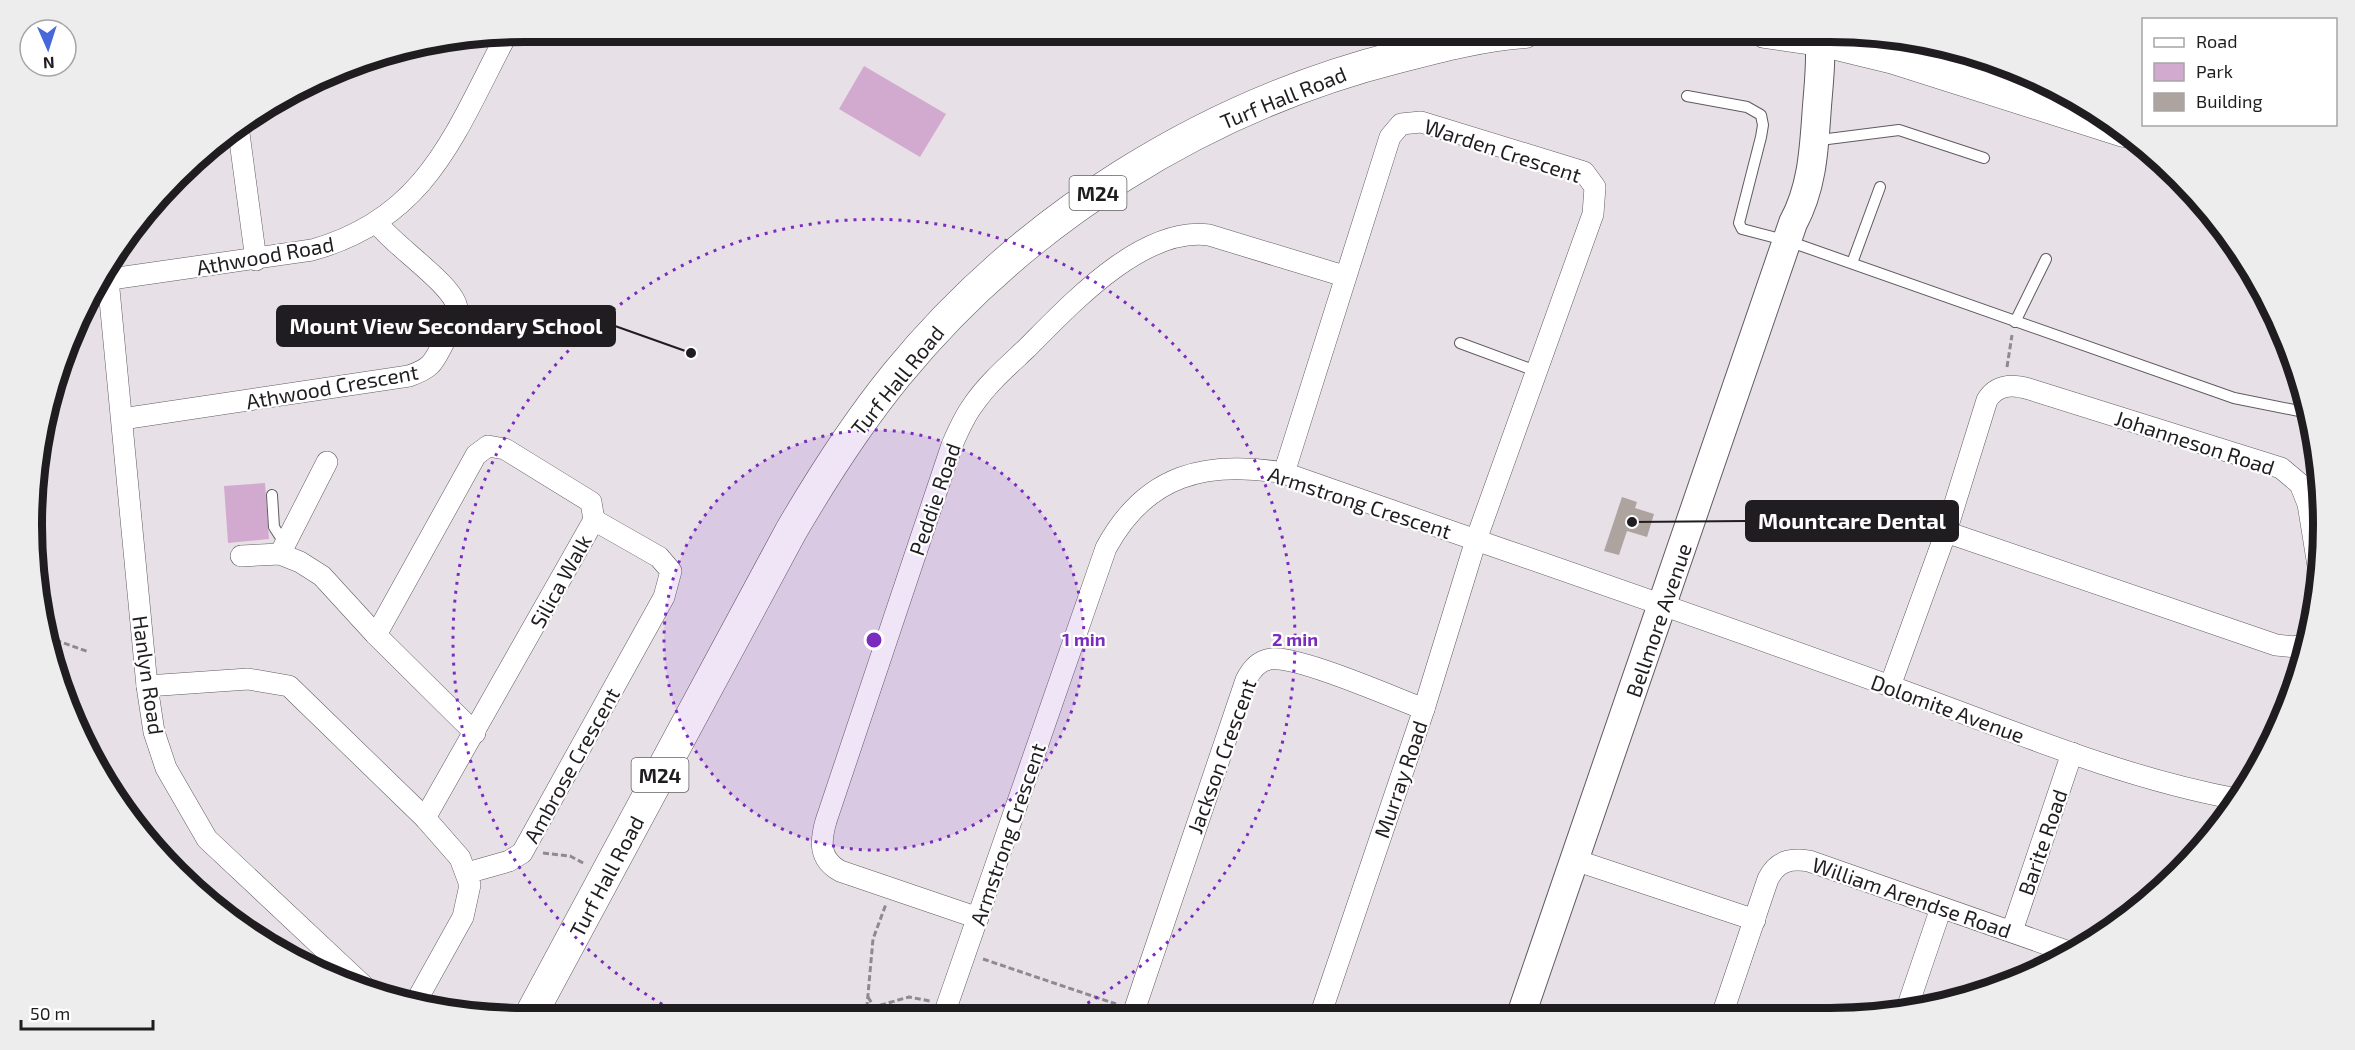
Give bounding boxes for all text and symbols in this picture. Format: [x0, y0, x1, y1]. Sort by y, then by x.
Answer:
north arrow [18, 18, 78, 78]
legend [2142, 18, 2337, 126]
text: Road [2196, 30, 2237, 52]
text: N [43, 54, 55, 73]
street label: Turf Hall Road [1216, 60, 1350, 134]
text: Park [2196, 60, 2233, 82]
text: Building [2196, 90, 2263, 112]
street label: Warden Crescent [1422, 113, 1584, 187]
road number: M24 [1070, 176, 1126, 210]
street label: Athwood Road [194, 231, 336, 279]
callout: Mount View Secondary School [277, 306, 615, 346]
text: Mount View Secondary School [289, 312, 603, 339]
street label: Turf Hall Road [845, 320, 949, 440]
street label: Athwood Crescent [244, 359, 420, 413]
street label: Johanneson Road [2112, 404, 2278, 480]
street label: Peddie Road [903, 440, 965, 558]
street label: Armstrong Crescent [1265, 461, 1455, 543]
callout: Mountcare Dental [1746, 501, 1958, 541]
text: Mountcare Dental [1758, 507, 1947, 533]
street label: Silica Walk [524, 530, 596, 632]
street label: Bellmore Avenue [1620, 540, 1696, 700]
street label: Hanlyn Road [128, 614, 170, 736]
text: 1 min [1062, 628, 1106, 650]
text: 2 min [1272, 628, 1318, 650]
centre of rings [864, 630, 884, 650]
street label: Dolomite Avenue [1868, 669, 2028, 747]
street label: Jackson Crescent [1181, 675, 1261, 837]
street label: Ambrose Crescent [518, 683, 624, 847]
street label: Murray Road [1368, 717, 1432, 841]
street label: Armstrong Crescent [964, 740, 1050, 928]
road number: M24 [632, 758, 688, 792]
street label: Barite Road [2012, 786, 2072, 898]
street label: Turf Hall Road [564, 811, 648, 941]
street label: William Arendse Road [1809, 851, 2015, 943]
scale bar [21, 993, 153, 1031]
text: 50 m [30, 1002, 70, 1024]

